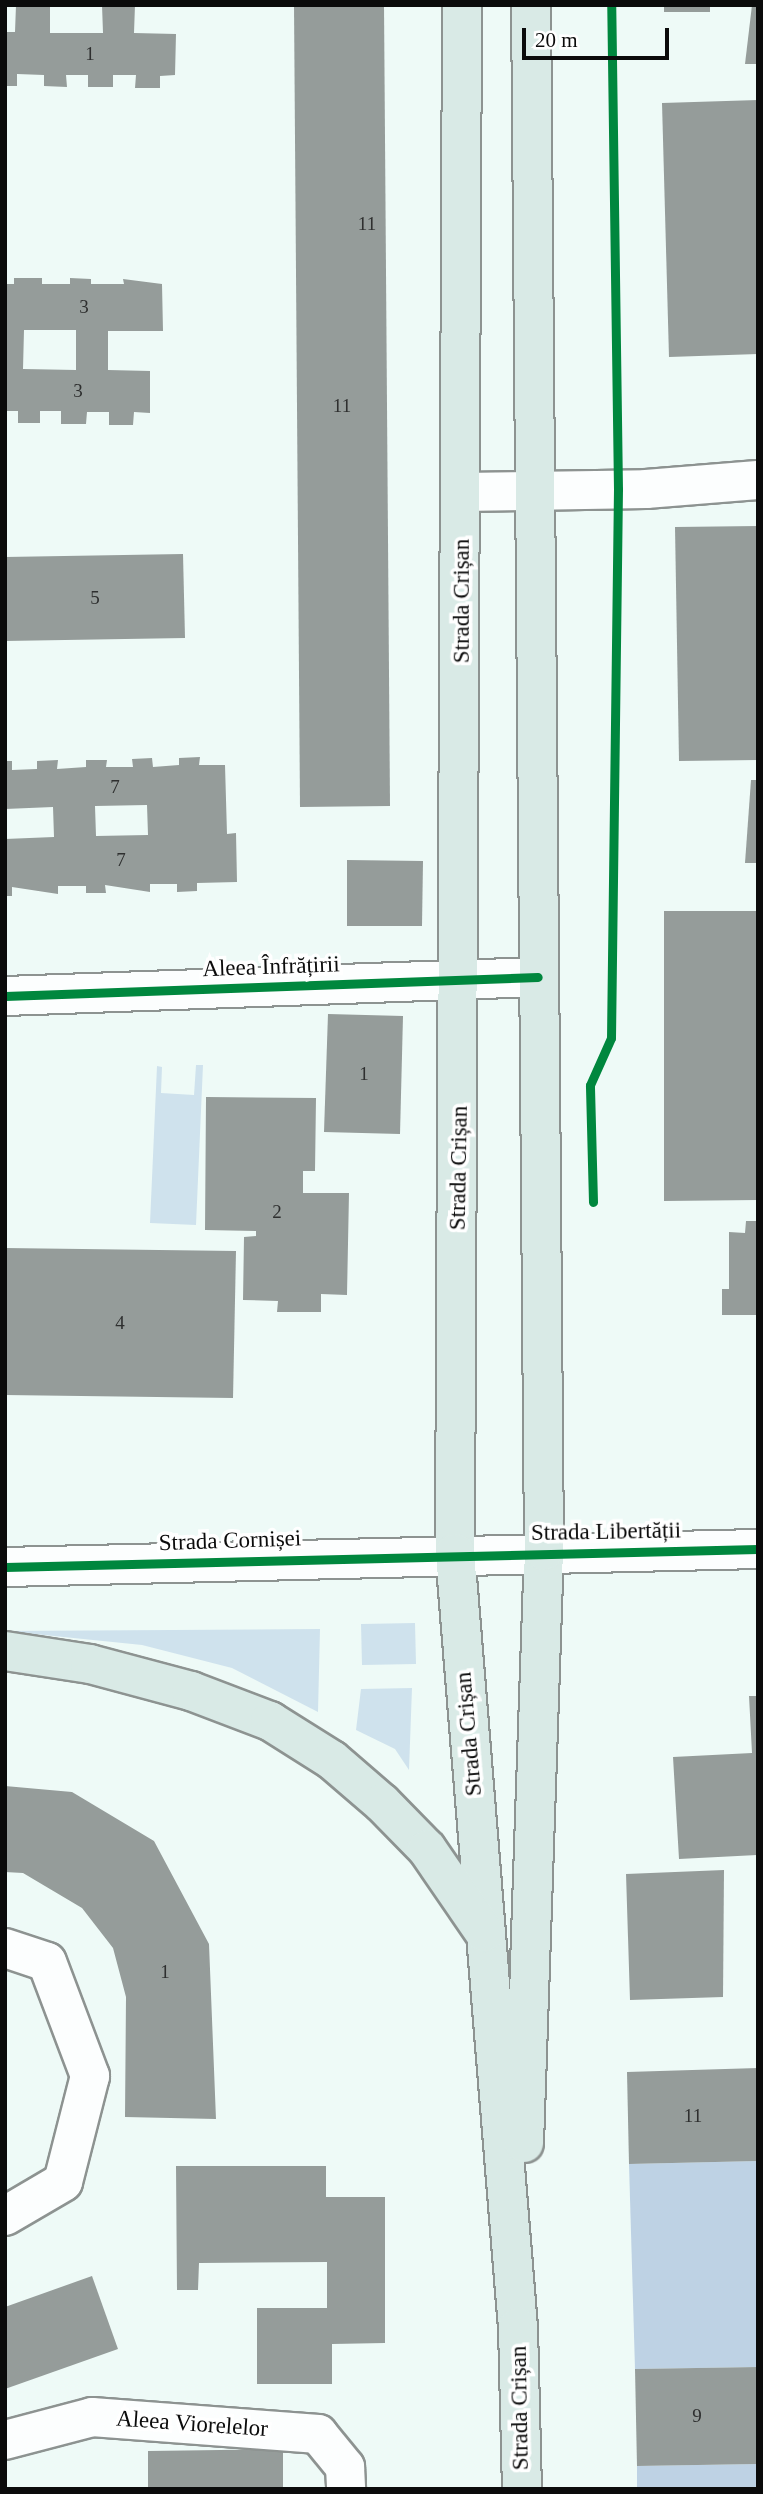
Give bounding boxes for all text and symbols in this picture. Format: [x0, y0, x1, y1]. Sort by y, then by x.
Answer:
scale bar [525, 14, 672, 58]
text: 20 m [535, 28, 578, 52]
house number: 1 [85, 43, 95, 65]
house number: 11 [358, 213, 376, 235]
house number: 3 [79, 296, 89, 318]
house number: 3 [73, 380, 83, 402]
house number: 11 [333, 395, 351, 417]
street label: Strada Crișan [448, 539, 476, 663]
house number: 5 [90, 587, 100, 609]
house number: 7 [110, 776, 120, 798]
house number: 7 [116, 849, 126, 871]
street label: Aleea Înfrățirii [202, 951, 340, 983]
house number: 1 [359, 1063, 369, 1085]
street label: Strada Crișan [444, 1105, 474, 1231]
house number: 2 [272, 1201, 282, 1223]
house number: 4 [115, 1312, 125, 1334]
street label: Strada Libertății [531, 1517, 681, 1547]
street label: Strada Cornișei [158, 1525, 302, 1557]
street label: Strada Crișan [450, 1671, 488, 1797]
house number: 1 [160, 1961, 170, 1983]
house number: 11 [684, 2105, 702, 2127]
street label: Strada Crișan [505, 2345, 535, 2471]
street label: Aleea Viorelelor [115, 2405, 269, 2443]
house number: 9 [692, 2405, 702, 2427]

